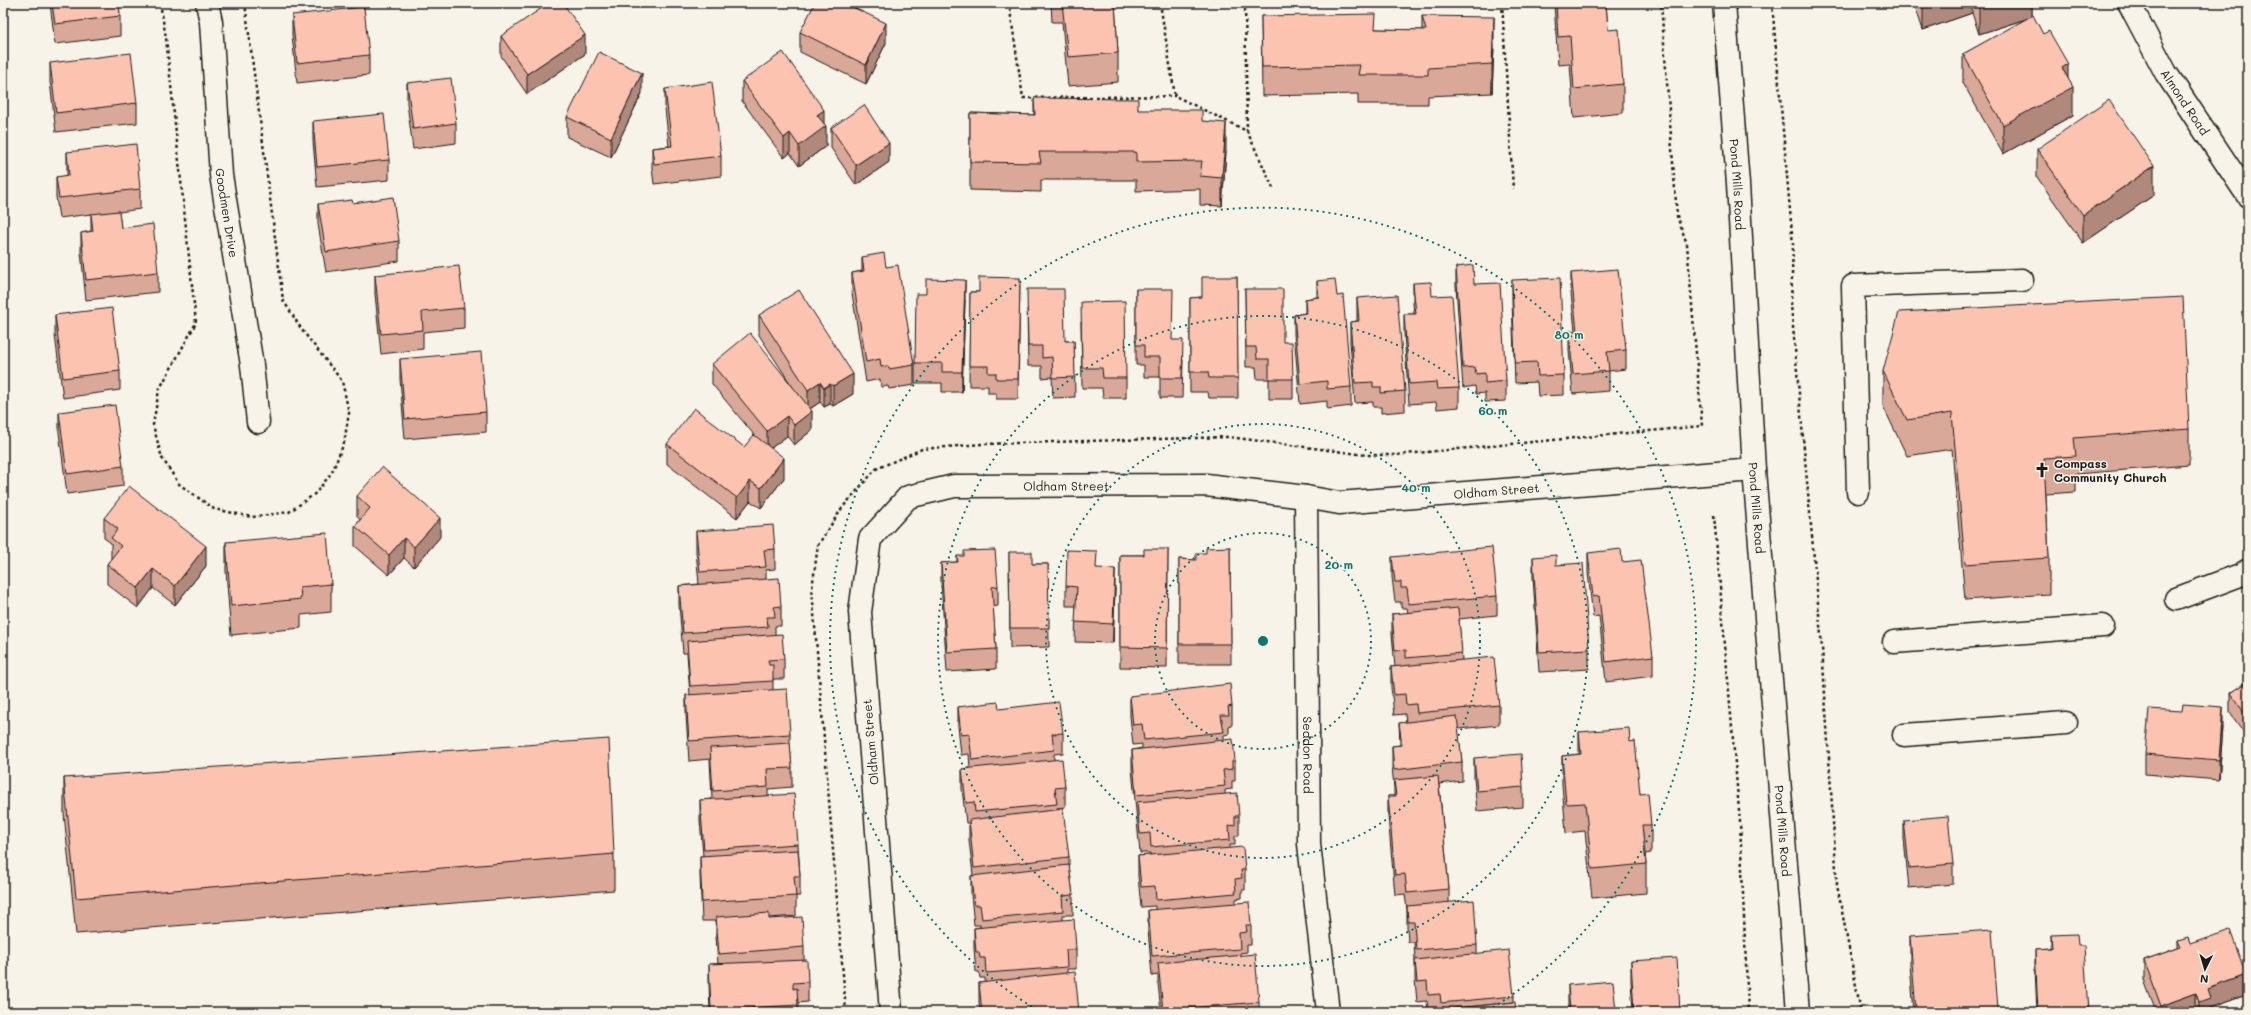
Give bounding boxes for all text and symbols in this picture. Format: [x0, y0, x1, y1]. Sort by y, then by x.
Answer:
street label: Almond Road [2158, 66, 2213, 138]
street label: Pond Mills Road [1727, 138, 1749, 231]
street label: Goodmen Drive [213, 168, 242, 258]
text: 80 m [1554, 326, 1584, 342]
text: 60 m [1479, 402, 1507, 418]
place label: Compass Community Church [2054, 455, 2166, 485]
church icon: Compass Community Church [2033, 461, 2051, 479]
street label: Pond Mills Road [1746, 462, 1769, 555]
street label: Oldham Street [1023, 477, 1109, 494]
text: 40 m [1401, 479, 1431, 495]
street label: Oldham Street [1453, 479, 1540, 502]
text: 20 m [1325, 556, 1353, 572]
centre of rings [1256, 634, 1270, 648]
street label: Oldham Street [858, 698, 882, 786]
street label: Seddon Road [1300, 716, 1317, 794]
street label: Pond Mills Road [1772, 785, 1795, 877]
north arrow [2185, 949, 2225, 989]
text: N [2199, 972, 2209, 987]

